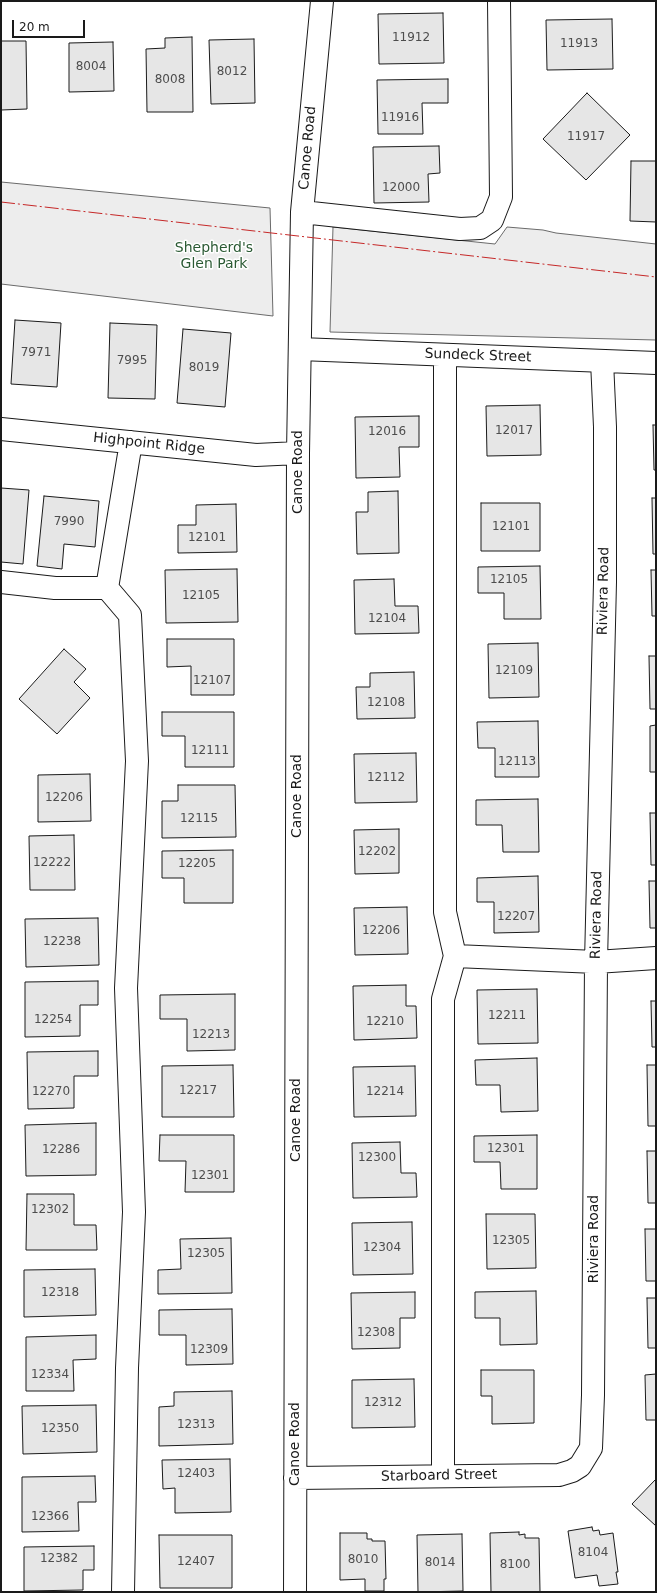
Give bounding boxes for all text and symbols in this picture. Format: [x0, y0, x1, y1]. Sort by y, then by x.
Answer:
scale bar [14, 12, 87, 38]
text: 20 m [19, 20, 50, 34]
house number: 11912 [392, 31, 430, 45]
house number: 11913 [560, 37, 598, 51]
house number: 8004 [76, 60, 106, 74]
house number: 8012 [217, 65, 247, 79]
house number: 8008 [155, 73, 185, 87]
street label: Canoe Road [296, 105, 320, 191]
house number: 11916 [381, 111, 419, 125]
house number: 11917 [567, 130, 605, 144]
house number: 12000 [382, 181, 420, 195]
park label: Shepherd's Glen Park [175, 240, 253, 272]
house number: 7971 [21, 346, 51, 360]
street label: Sundeck Street [424, 346, 532, 366]
house number: 7995 [117, 354, 147, 368]
house number: 8019 [189, 361, 219, 375]
house number: 12017 [495, 424, 533, 438]
house number: 12016 [368, 425, 406, 439]
street label: Highpoint Ridge [92, 430, 206, 458]
street label: Canoe Road [290, 430, 306, 514]
house number: 7990 [54, 515, 84, 529]
house number: 12101 [492, 520, 530, 534]
house number: 12101 [188, 531, 226, 545]
street label: Riviera Road [595, 547, 613, 635]
house number: 12105 [490, 573, 528, 587]
house number: 12105 [182, 589, 220, 603]
house number: 12104 [368, 612, 406, 626]
house number: 12109 [495, 664, 533, 678]
house number: 12107 [193, 674, 231, 688]
house number: 12108 [367, 696, 405, 710]
house number: 12111 [191, 744, 229, 758]
street label: Canoe Road [289, 754, 305, 838]
house number: 12113 [498, 755, 536, 769]
house number: 12112 [367, 771, 405, 785]
house number: 12206 [45, 791, 83, 805]
house number: 12115 [180, 812, 218, 826]
house number: 12202 [358, 845, 396, 859]
house number: 12222 [33, 856, 71, 870]
house number: 12205 [178, 857, 216, 871]
street label: Riviera Road [588, 871, 606, 959]
house number: 12207 [497, 910, 535, 924]
house number: 12206 [362, 924, 400, 938]
house number: 12238 [43, 935, 81, 949]
house number: 12211 [488, 1009, 526, 1023]
house number: 12254 [34, 1013, 72, 1027]
house number: 12210 [366, 1015, 404, 1029]
house number: 12213 [192, 1028, 230, 1042]
street label: Canoe Road [288, 1078, 304, 1162]
house number: 12217 [179, 1084, 217, 1098]
house number: 12270 [32, 1085, 70, 1099]
house number: 12214 [366, 1085, 404, 1099]
house number: 12301 [487, 1142, 525, 1156]
house number: 12286 [42, 1143, 80, 1157]
house number: 12300 [358, 1151, 396, 1165]
house number: 12301 [191, 1169, 229, 1183]
street label: Riviera Road [586, 1195, 602, 1283]
house number: 12302 [31, 1203, 69, 1217]
house number: 12305 [492, 1234, 530, 1248]
house number: 12304 [363, 1241, 401, 1255]
house number: 12305 [187, 1247, 225, 1261]
house number: 12318 [41, 1286, 79, 1300]
house number: 12308 [357, 1326, 395, 1340]
house number: 12309 [190, 1343, 228, 1357]
house number: 12334 [31, 1368, 69, 1382]
house number: 12312 [364, 1396, 402, 1410]
street label: Canoe Road [287, 1402, 303, 1486]
house number: 12313 [177, 1418, 215, 1432]
house number: 12350 [41, 1422, 79, 1436]
house number: 12403 [177, 1467, 215, 1481]
street label: Starboard Street [381, 1467, 497, 1485]
house number: 12366 [31, 1510, 69, 1524]
house number: 8104 [578, 1546, 608, 1560]
house number: 12382 [40, 1552, 78, 1566]
house number: 8010 [348, 1553, 378, 1567]
house number: 12407 [177, 1555, 215, 1569]
house number: 8014 [425, 1556, 455, 1570]
house number: 8100 [500, 1558, 530, 1572]

